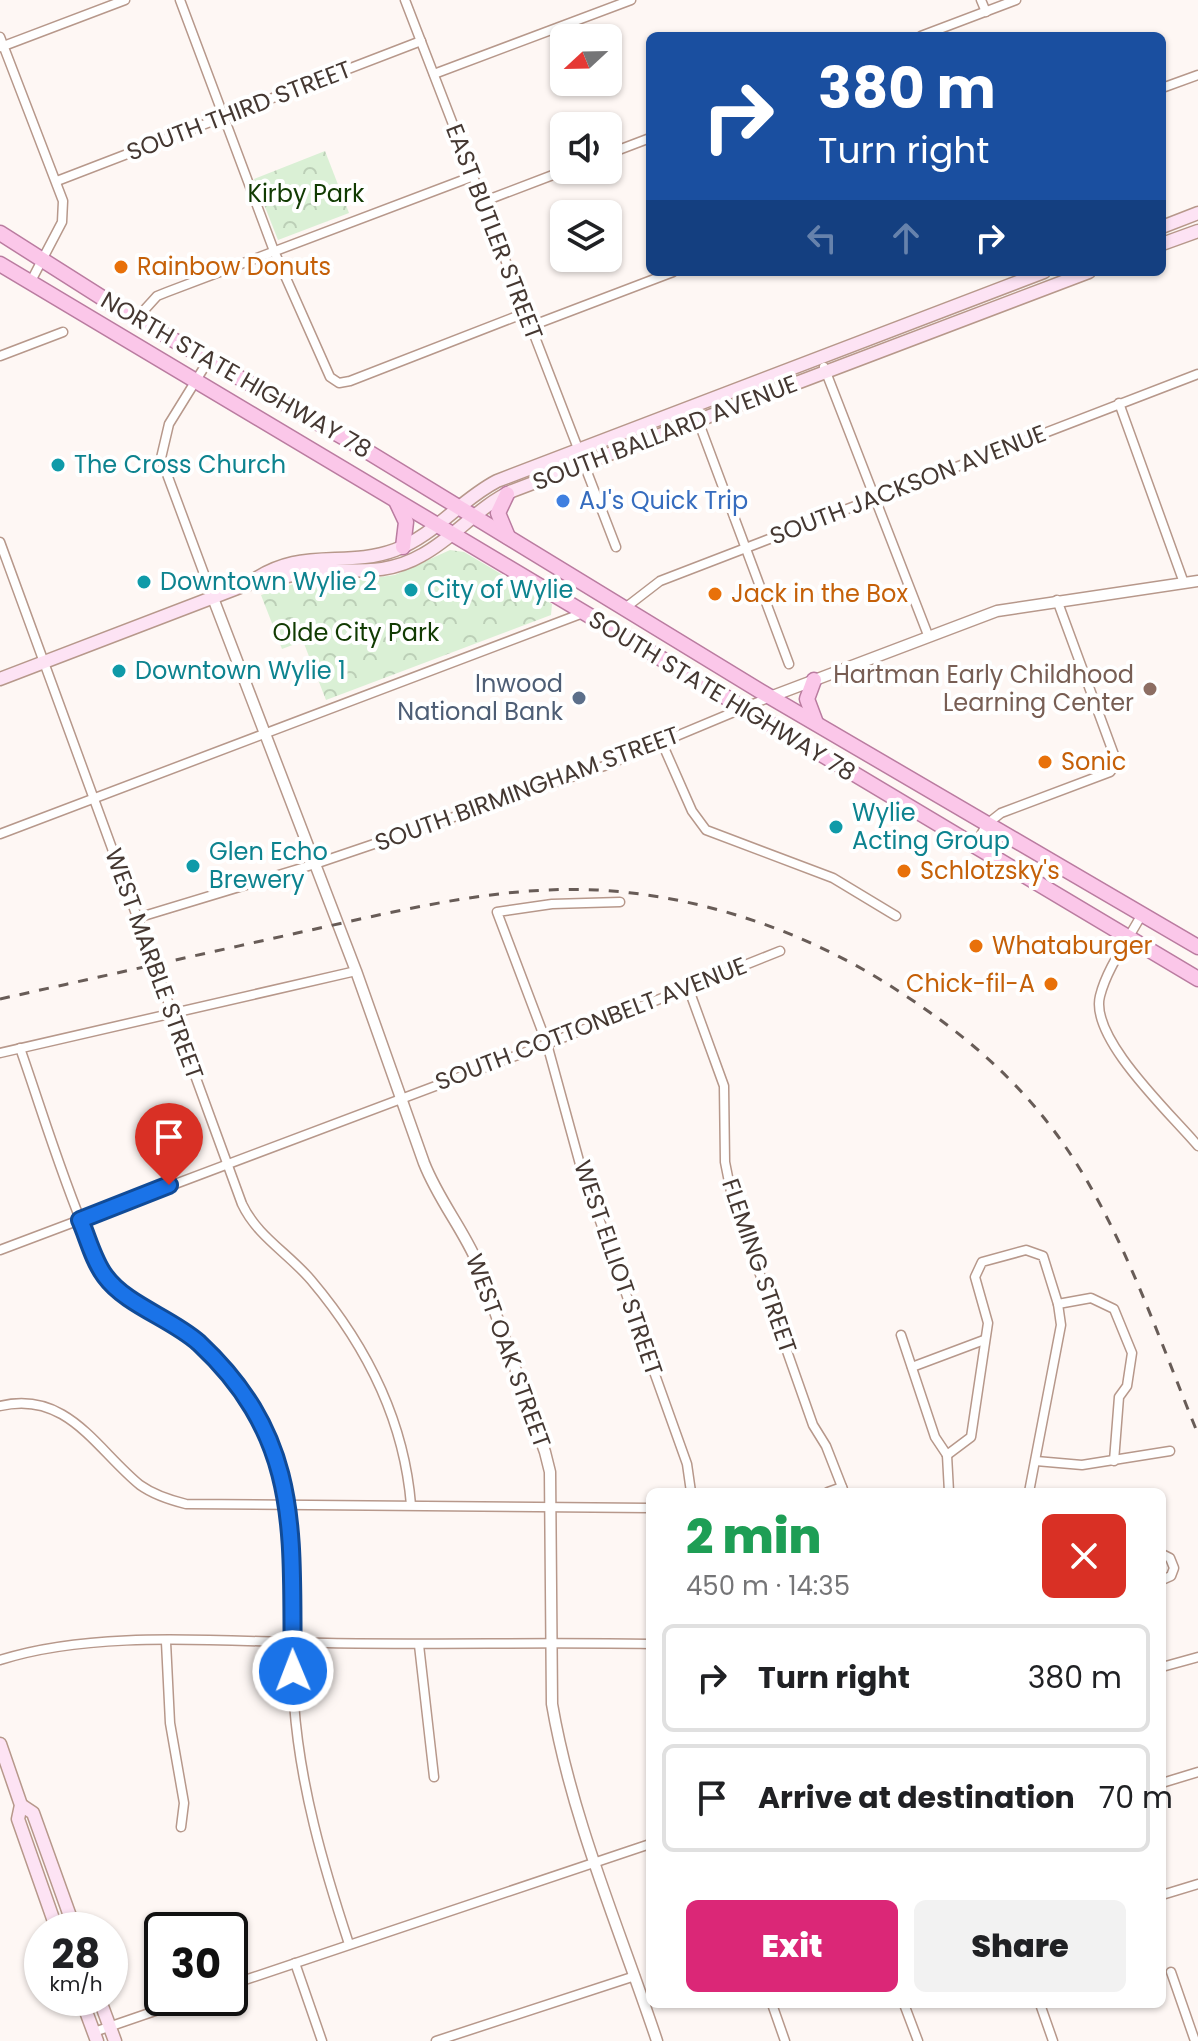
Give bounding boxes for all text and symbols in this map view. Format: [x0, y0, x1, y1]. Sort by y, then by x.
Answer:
north arrow [550, 24, 622, 96]
map controls [550, 24, 622, 272]
text: 380 m [818, 49, 996, 128]
street label: SOUTH THIRD STREET [122, 52, 356, 169]
icon: right [686, 64, 790, 168]
button: sound [550, 112, 622, 184]
street label: EAST BUTLER STREET [438, 119, 551, 345]
text: Turn right [818, 125, 989, 176]
park label: Kirby Park [248, 177, 365, 210]
button: layers [550, 200, 622, 272]
icon: left [800, 216, 844, 260]
icon: ahead [884, 216, 928, 260]
icon: right [968, 216, 1012, 260]
place label: Rainbow Donuts [137, 250, 331, 283]
marker: Rainbow Donuts [112, 258, 130, 276]
street label: NORTH STATE HIGHWAY 78 [95, 283, 378, 466]
street label: SOUTH BALLARD AVENUE [528, 367, 802, 498]
street label: SOUTH JACKSON AVENUE [765, 417, 1051, 552]
place label: The Cross Church [74, 448, 286, 481]
marker: The Cross Church [49, 456, 67, 474]
place label: AJ's Quick Trip [579, 484, 748, 517]
marker: AJ's Quick Trip [554, 492, 572, 510]
place label: Downtown Wylie 2 [160, 565, 377, 598]
marker: Downtown Wylie 2 [135, 573, 153, 591]
place label: City of Wylie [427, 573, 573, 606]
place label: Jack in the Box [731, 577, 908, 610]
marker: City of Wylie [402, 581, 420, 599]
marker: Jack in the Box [706, 585, 724, 603]
street label: SOUTH STATE HIGHWAY 78 [583, 603, 862, 789]
park label: Olde City Park [273, 616, 440, 649]
place label: Downtown Wylie 1 [135, 654, 346, 687]
place label: Hartman Early Childhood Learning Center [833, 658, 1134, 719]
marker: Downtown Wylie 1 [110, 662, 128, 680]
place label: Inwood National Bank [397, 667, 564, 728]
marker: Hartman Early Childhood Learning Center [1141, 680, 1159, 698]
marker: Inwood National Bank [570, 689, 588, 707]
street label: SOUTH BIRMINGHAM STREET [370, 718, 684, 859]
place label: Sonic [1061, 745, 1126, 778]
marker: Sonic [1036, 753, 1054, 771]
place label: Wylie Acting Group [852, 796, 1010, 857]
marker: Wylie Acting Group [827, 818, 845, 836]
place label: Glen Echo Brewery [209, 835, 328, 896]
street label: WEST MARBLE STREET [97, 844, 212, 1084]
place label: Schlotzsky's [920, 854, 1060, 887]
marker: Glen Echo Brewery [184, 857, 202, 875]
marker: Schlotzsky's [895, 862, 913, 880]
place label: Whataburger [992, 929, 1153, 962]
marker: Whataburger [967, 937, 985, 955]
street label: SOUTH COTTONBELT AVENUE [430, 949, 751, 1098]
place label: Chick-fil-A [906, 967, 1035, 1000]
marker: Chick-fil-A [1042, 975, 1060, 993]
pin [135, 1103, 203, 1185]
icon: arrive [147, 1115, 191, 1159]
street label: WEST ELLIOT STREET [566, 1156, 671, 1380]
street label: FLEMING STREET [714, 1174, 805, 1358]
street label: WEST OAK STREET [458, 1249, 559, 1452]
text: 2 min [686, 1503, 821, 1570]
button: close [1042, 1514, 1126, 1598]
text: 450 m · 14:35 [686, 1568, 850, 1604]
position arrow [251, 1629, 335, 1713]
icon: right [690, 1656, 734, 1700]
text: Turn right [758, 1656, 910, 1699]
text: 380 m [1028, 1656, 1122, 1699]
icon: arrive [690, 1776, 734, 1820]
text: Arrive at destination [758, 1776, 1075, 1819]
text: 70 m [1099, 1776, 1173, 1819]
button: Exit [686, 1900, 898, 1992]
button: Share [914, 1900, 1126, 1992]
speed limit sign: 30 [144, 1912, 248, 2016]
text: 28 [52, 1926, 100, 1982]
text: km/h [49, 1970, 103, 1998]

